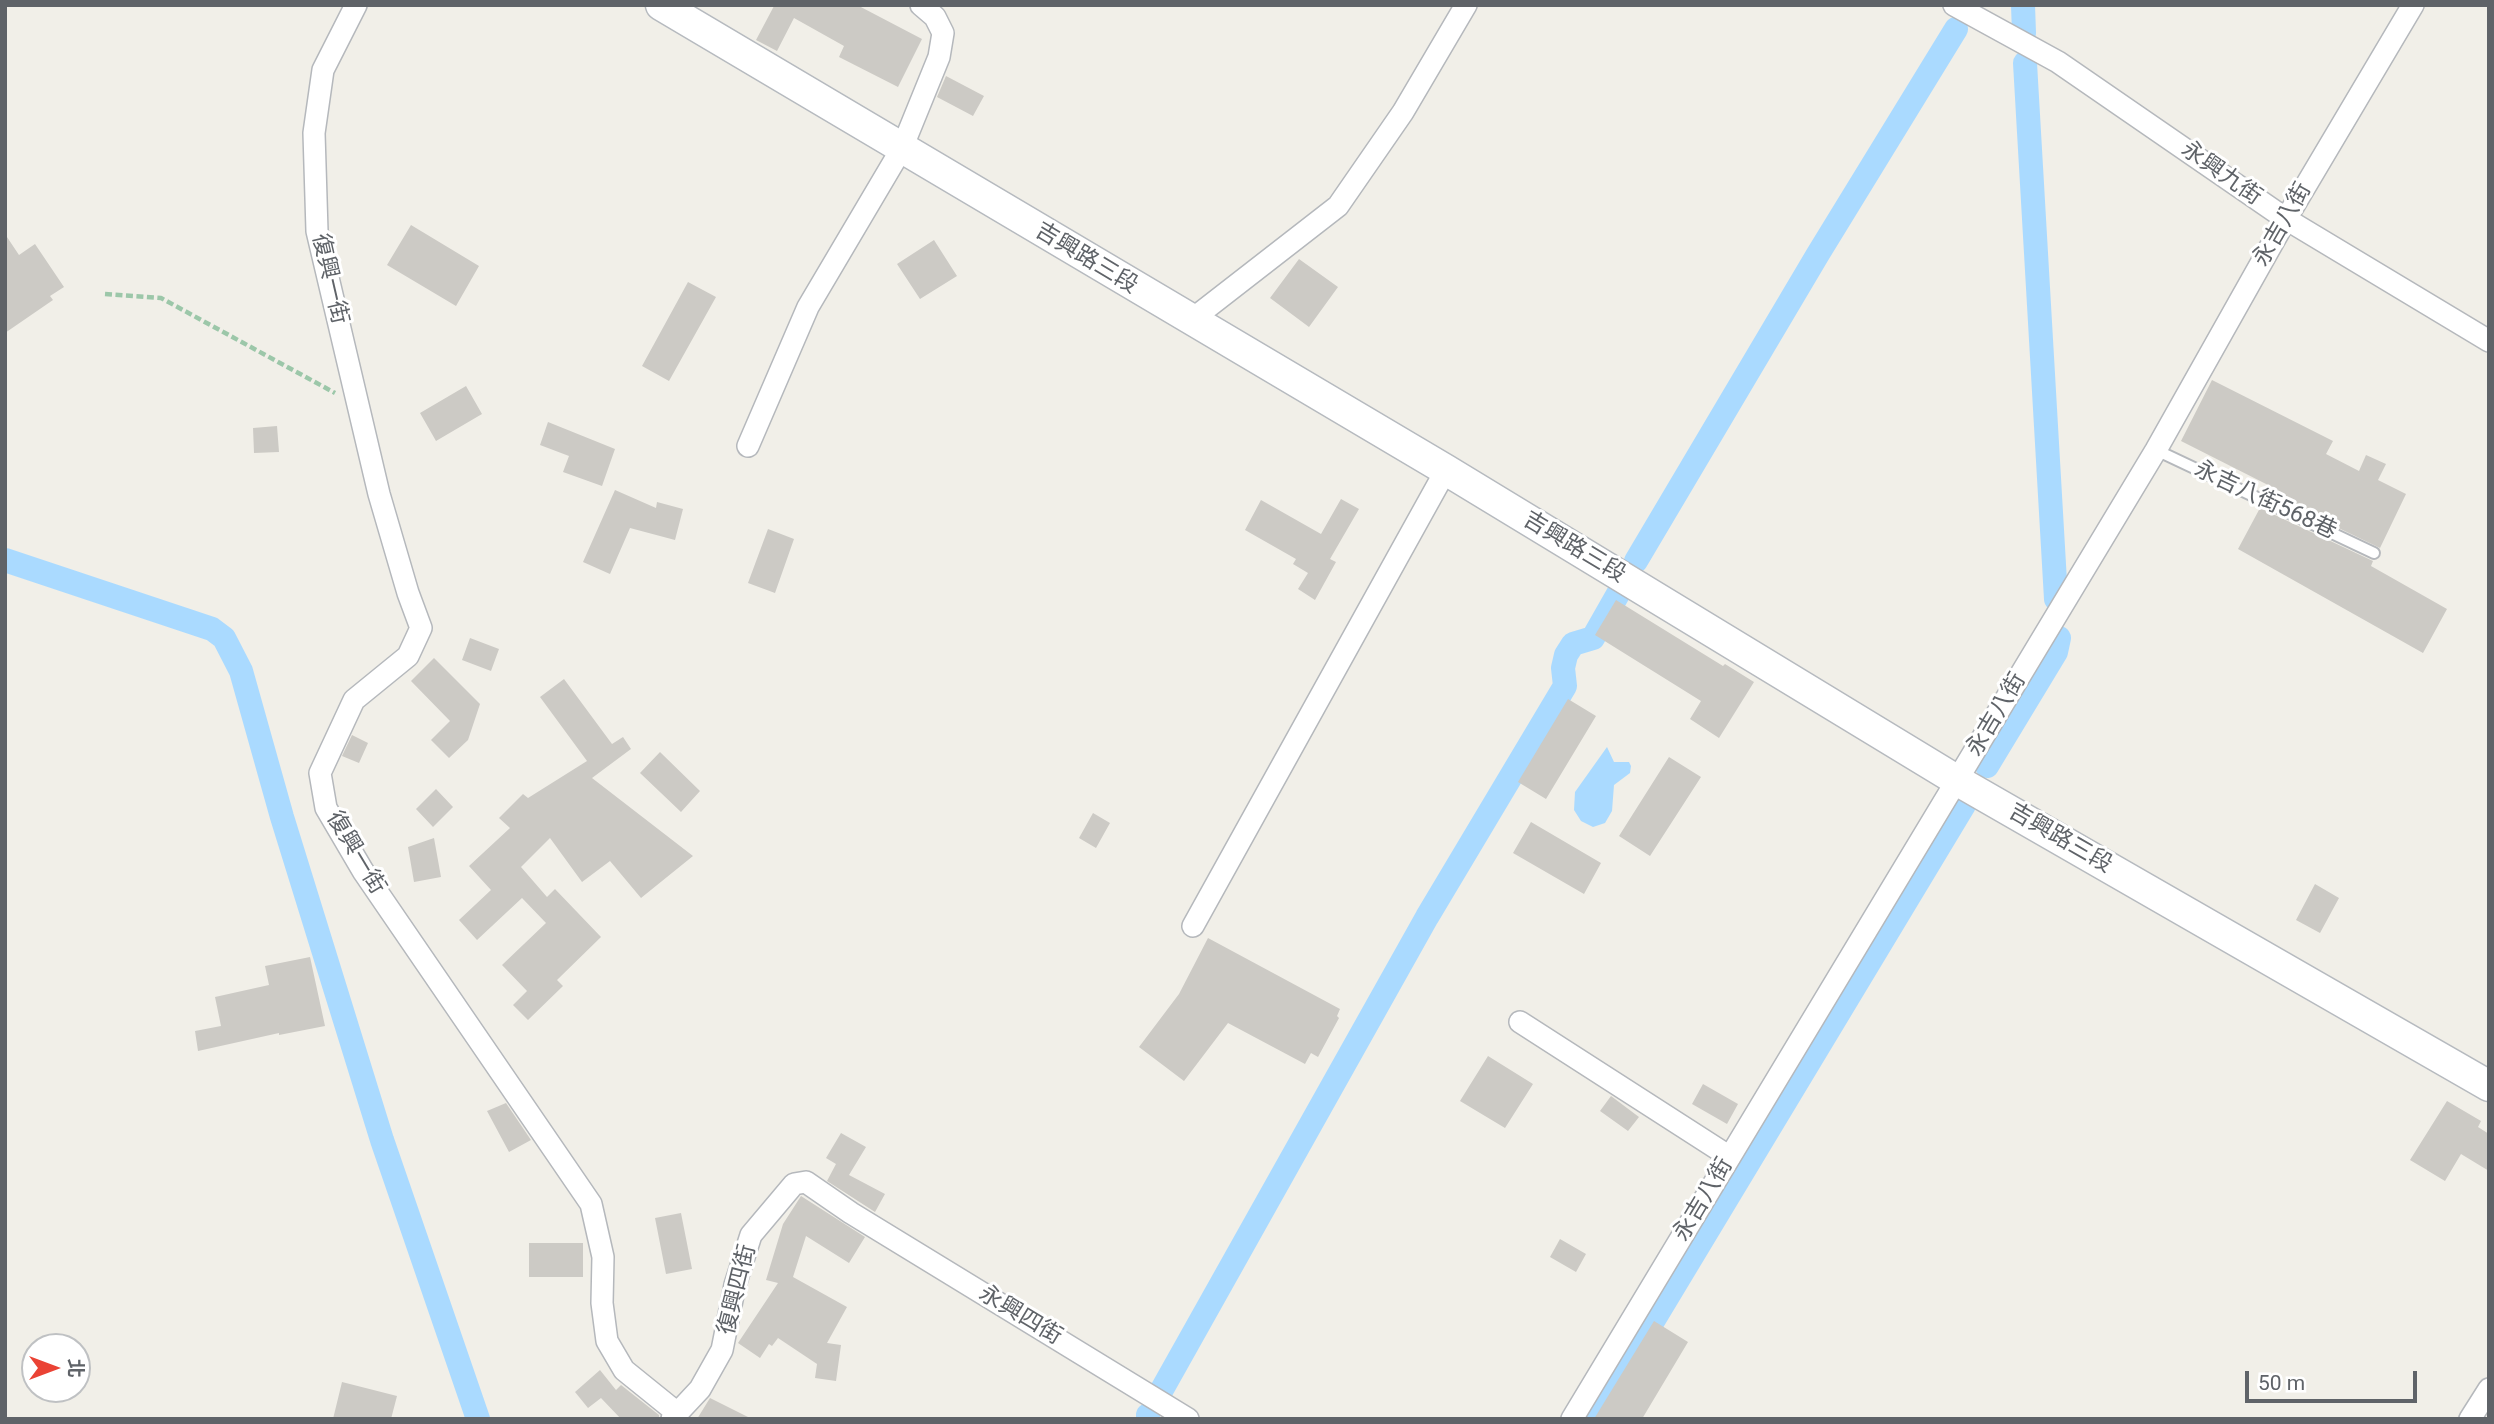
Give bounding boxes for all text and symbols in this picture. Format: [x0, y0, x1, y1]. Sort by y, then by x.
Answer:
street label: 永興九街 [2175, 136, 2267, 212]
street label: 永吉八街 [2248, 178, 2318, 272]
street label: 吉興路三段 [1030, 218, 1142, 300]
street label: 復興一街 [305, 231, 353, 327]
street label: 永吉八街568巷 [2189, 456, 2341, 546]
street label: 吉興路三段 [1518, 507, 1630, 589]
street label: 永吉八街 [1961, 668, 2033, 762]
street label: 吉興路三段 [2003, 798, 2117, 880]
street label: 復興一街 [319, 806, 391, 900]
street label: 永吉八街 [1668, 1153, 1740, 1247]
street label: 復興四街 [713, 1242, 763, 1338]
street label: 永興四街 [973, 1280, 1067, 1352]
north arrow [21, 1333, 91, 1403]
text: 北 [64, 1358, 87, 1378]
scale bar [2249, 1358, 2420, 1402]
text: 50 m [2258, 1371, 2305, 1395]

